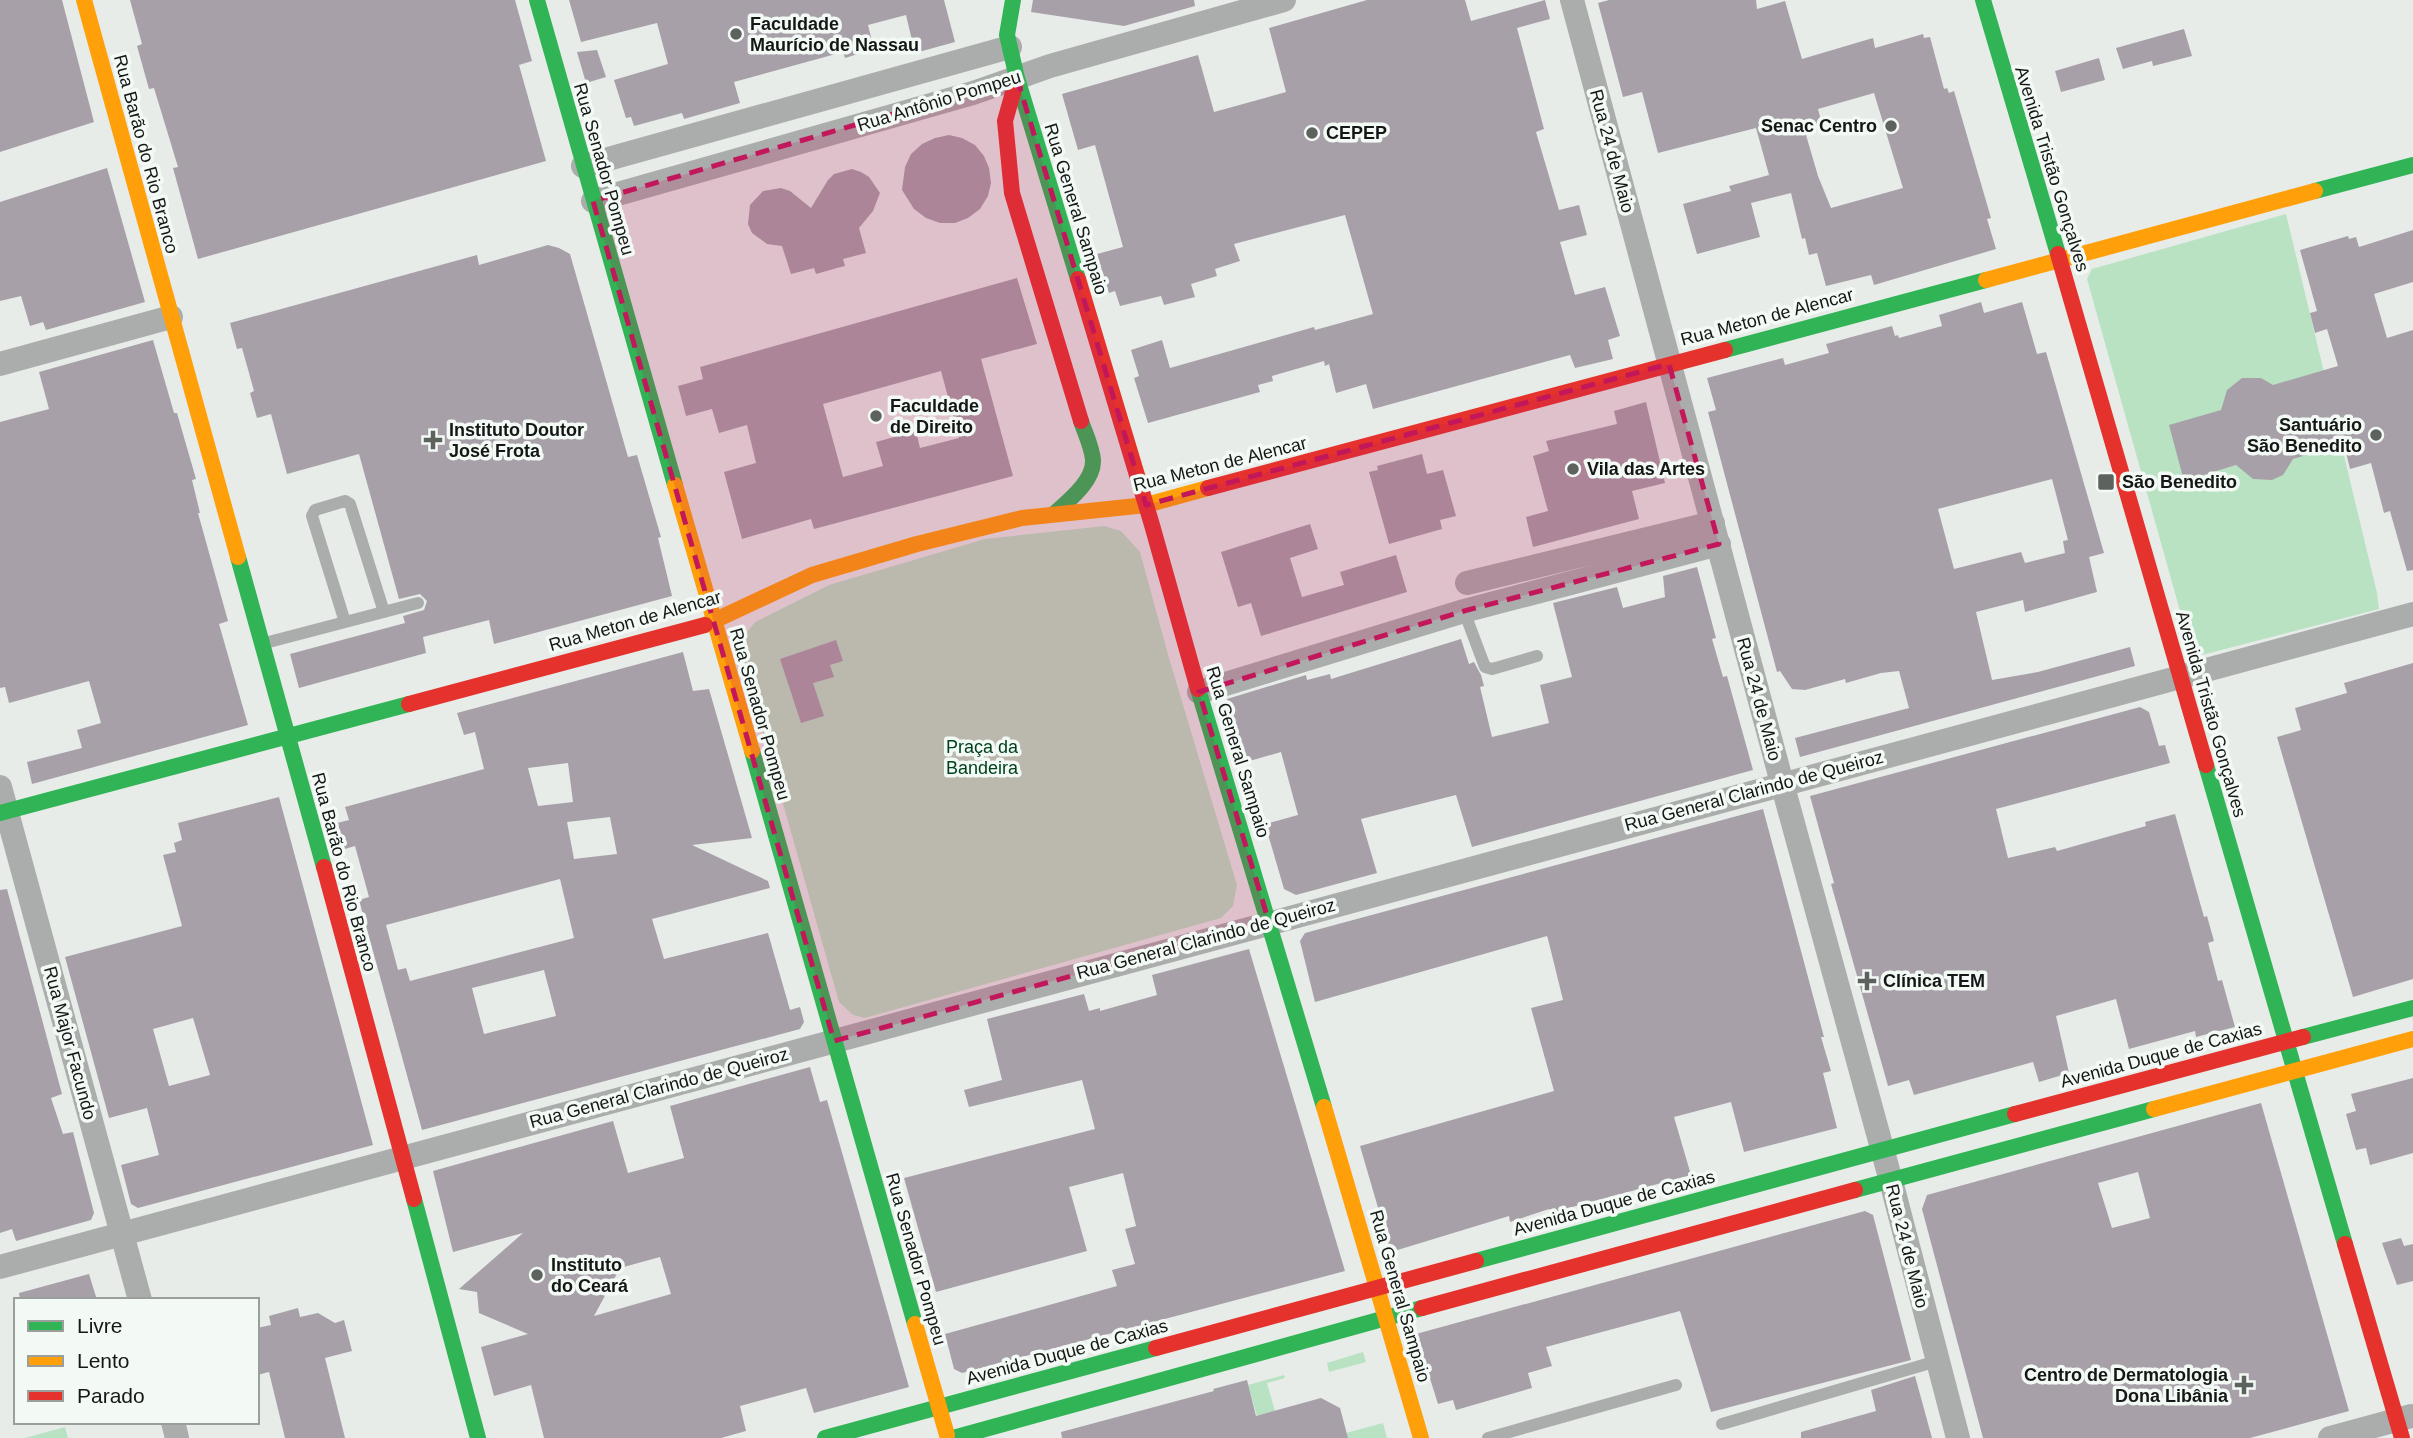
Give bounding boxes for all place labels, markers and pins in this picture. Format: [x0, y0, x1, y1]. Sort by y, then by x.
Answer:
place label: Faculdade Maurício de Nassau [750, 14, 919, 55]
marker: Faculdade Maurício de Nassau [728, 26, 744, 42]
place label: Senac Centro [1761, 116, 1877, 136]
marker: Senac Centro [1883, 118, 1899, 134]
place label: CEPEP [1326, 123, 1387, 143]
marker: CEPEP [1304, 125, 1320, 141]
place label: Faculdade de Direito [890, 396, 979, 437]
marker: Faculdade de Direito [868, 408, 884, 424]
place label: Santuário São Benedito [2247, 415, 2362, 456]
place label: Instituto Doutor José Frota [449, 420, 584, 461]
marker: Santuário São Benedito [2368, 427, 2384, 443]
marker: Instituto Doutor José Frota [423, 430, 443, 450]
place label: Vila das Artes [1587, 459, 1705, 479]
marker: Vila das Artes [1565, 461, 1581, 477]
marker: São Benedito [2096, 472, 2116, 492]
place label: São Benedito [2122, 472, 2237, 492]
marker: Clínica TEM [1857, 971, 1877, 991]
place label: Clínica TEM [1883, 971, 1985, 991]
place label: Instituto do Ceará [551, 1255, 629, 1296]
marker: Instituto do Ceará [529, 1267, 545, 1283]
place label: Centro de Dermatologia Dona Libânia [2024, 1365, 2229, 1406]
marker: Centro de Dermatologia Dona Libânia [2234, 1375, 2254, 1395]

